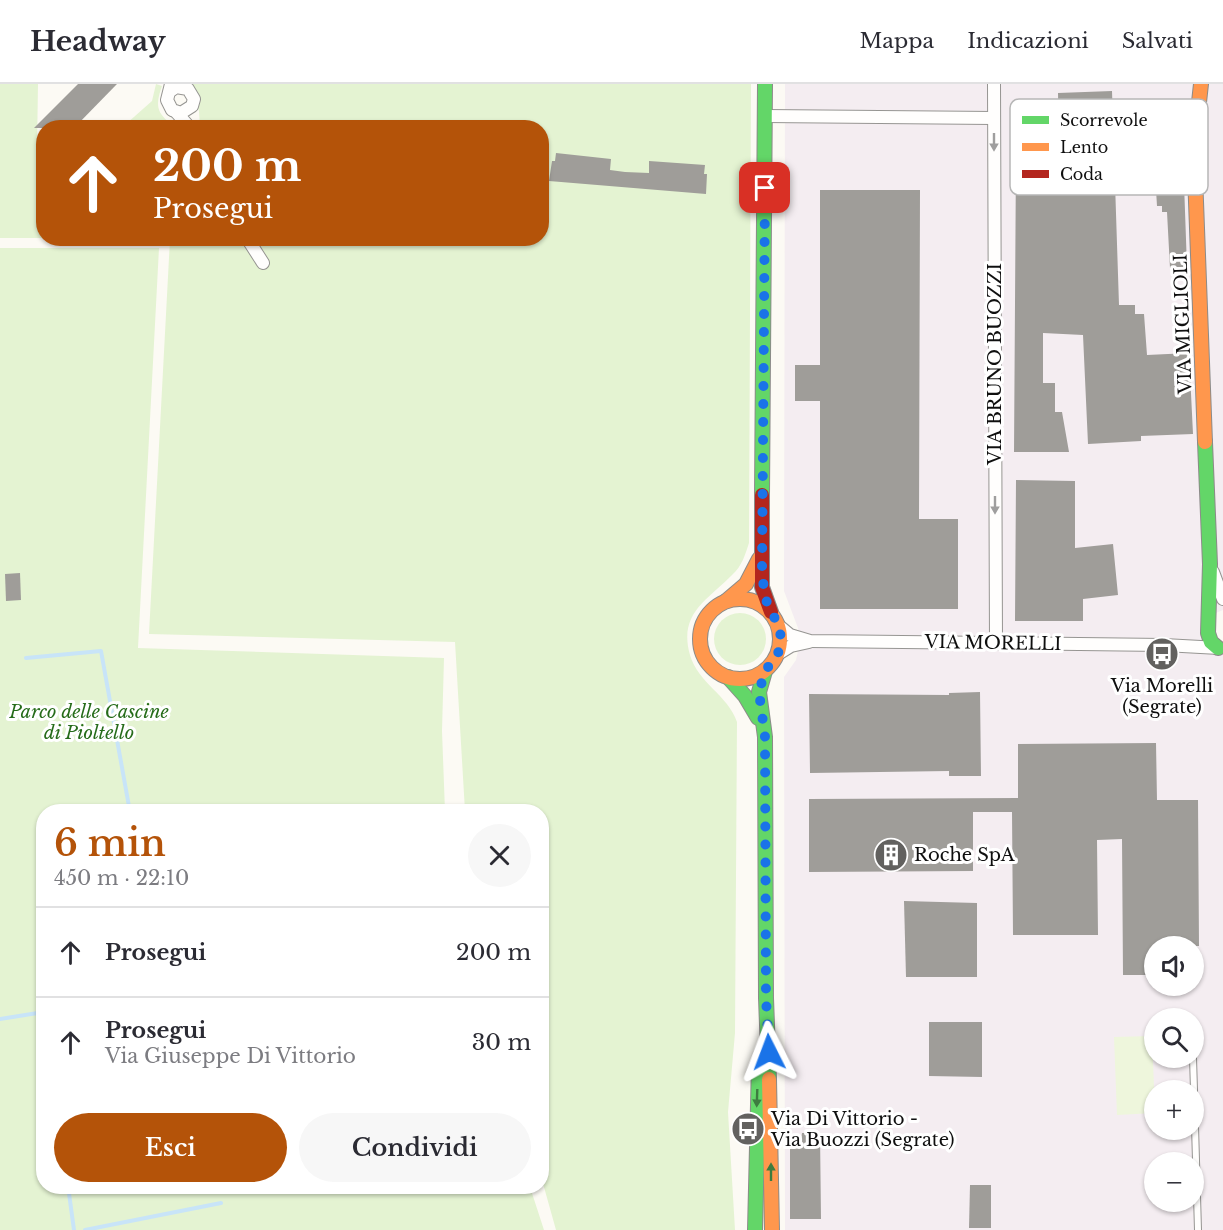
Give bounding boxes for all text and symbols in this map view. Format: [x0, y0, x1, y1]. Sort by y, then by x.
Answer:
text: Headway [30, 24, 166, 59]
text: Mappa [859, 28, 934, 54]
text: Indicazioni [967, 28, 1089, 54]
text: Salvati [1122, 28, 1193, 54]
legend [1010, 99, 1208, 195]
text: Scorrevole [1060, 110, 1148, 130]
one-way arrow [989, 133, 999, 152]
text: Lento [1060, 137, 1108, 157]
text: 200 m [153, 140, 301, 192]
icon: ahead [54, 144, 132, 222]
pin [739, 162, 790, 213]
text: Coda [1060, 164, 1103, 184]
icon: arrive [748, 171, 781, 204]
text: Prosegui [153, 192, 273, 225]
street label: VIA MIGLIOLI [1170, 254, 1196, 395]
street label: VIA BRUNO BUOZZI [984, 263, 1006, 466]
one-way arrow [991, 496, 1000, 515]
street label: VIA MORELLI [923, 631, 1062, 655]
bus stop icon: Via Morelli (Segrate) [1144, 636, 1180, 672]
place label: Via Morelli (Segrate) [1110, 675, 1213, 718]
park label: Parco delle Cascine di Pioltello [8, 701, 169, 744]
text: 6 min [54, 821, 166, 866]
button: close [468, 824, 531, 887]
building icon: Roche SpA [873, 837, 909, 873]
place label: Roche SpA [914, 844, 1016, 866]
text: 450 m · 22:10 [54, 866, 189, 890]
icon: ahead [54, 936, 87, 969]
map controls [1144, 936, 1204, 1212]
button: sound [1144, 936, 1204, 996]
text: Prosegui [105, 939, 206, 966]
text: 200 m [456, 939, 531, 966]
button: search [1144, 1008, 1204, 1068]
text: Prosegui [105, 1017, 206, 1044]
position arrow [737, 1020, 801, 1084]
icon: ahead [54, 1026, 87, 1059]
text: 30 m [472, 1029, 531, 1056]
text: Via Giuseppe Di Vittorio [105, 1044, 356, 1068]
button: + [1144, 1080, 1204, 1140]
one-way arrow [753, 1089, 762, 1108]
place label: Via Di Vittorio - Via Buozzi (Segrate) [770, 1108, 955, 1151]
bus stop icon: Via Di Vittorio - Via Buozzi (Segrate) [730, 1111, 766, 1147]
button: Esci [54, 1113, 287, 1182]
button: Condividi [299, 1113, 531, 1182]
button: − [1144, 1152, 1204, 1212]
one-way arrow [766, 1162, 776, 1181]

